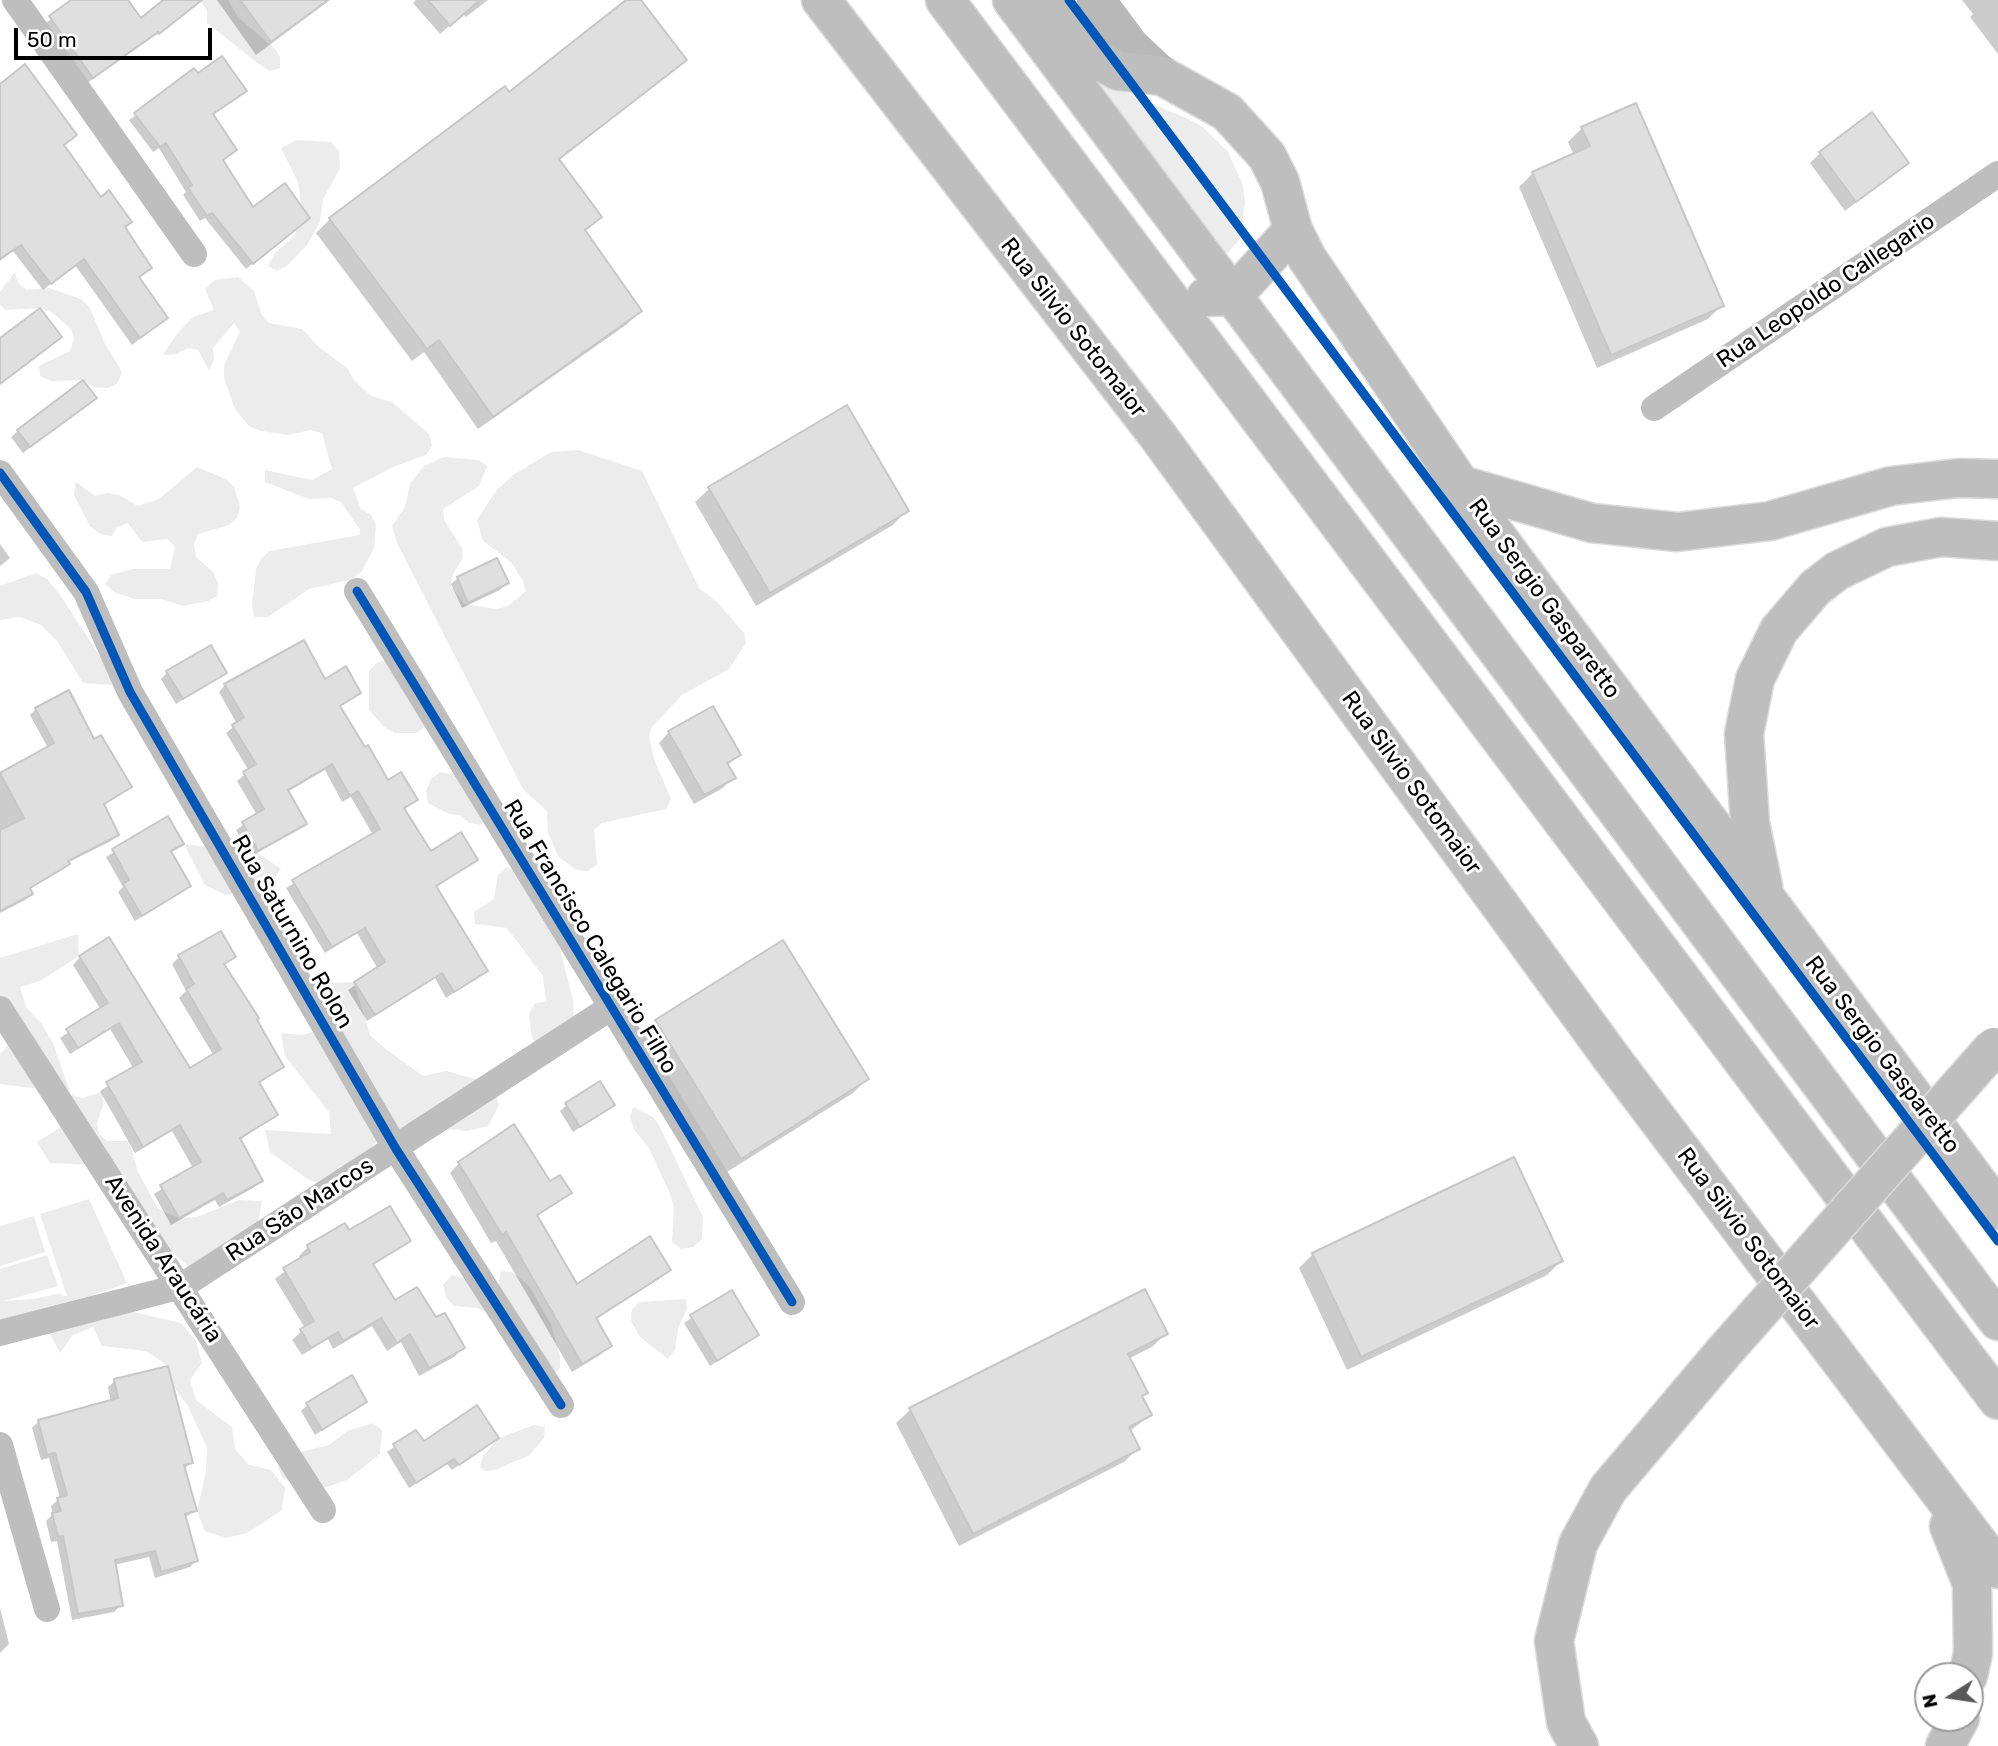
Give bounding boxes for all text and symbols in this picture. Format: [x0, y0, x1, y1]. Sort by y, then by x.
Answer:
scale bar [18, 14, 215, 58]
text: 50 m [27, 27, 77, 52]
street label: Rua Leopoldo Callegario [1712, 208, 1940, 374]
street label: Rua Silvio Sotomaior [994, 233, 1152, 423]
street label: Rua Sergio Gasparetto [1462, 494, 1626, 704]
street label: Rua Silvio Sotomaior [1335, 686, 1487, 880]
street label: Rua Francisco Calegario Filho [497, 795, 683, 1079]
street label: Rua Saturnino Rolon [225, 830, 359, 1034]
street label: Rua Sergio Gasparetto [1799, 951, 1965, 1159]
street label: Rua Silvio Sotomaior [1671, 1143, 1825, 1335]
street label: Rua São Marcos [221, 1152, 379, 1268]
street label: Avenida Araucária [99, 1170, 227, 1348]
north arrow [1914, 1662, 1984, 1732]
text: N [1917, 1692, 1943, 1710]

